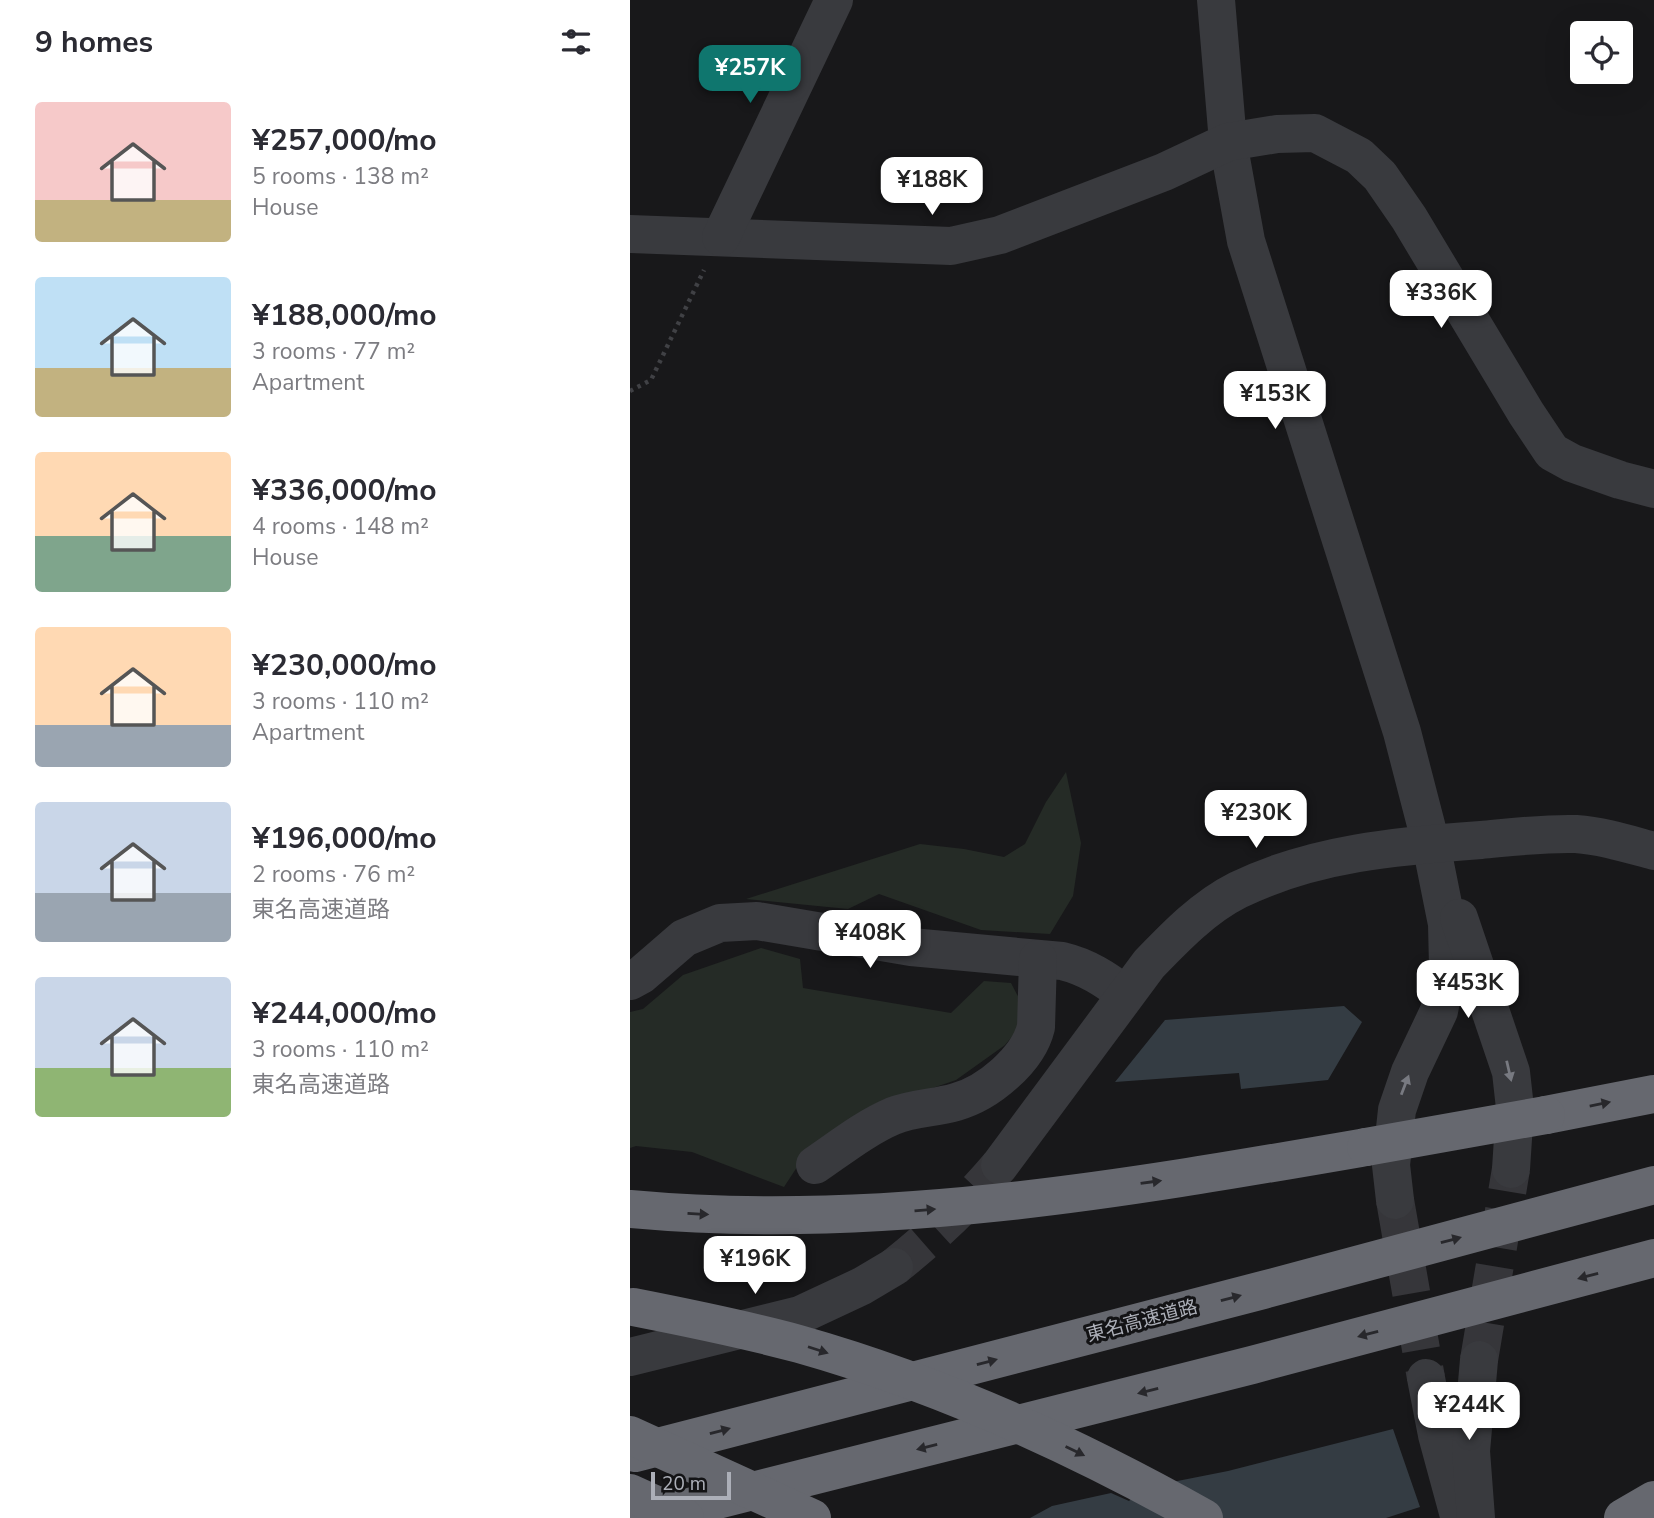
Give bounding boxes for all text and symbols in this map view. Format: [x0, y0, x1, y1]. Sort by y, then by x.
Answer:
map controls [1570, 21, 1633, 84]
button: locate [1570, 21, 1633, 84]
text: 9 homes [35, 22, 153, 63]
icon: filters [557, 23, 595, 61]
pin: ¥257K [701, 46, 799, 105]
text: ¥257K [715, 52, 785, 83]
text: ¥257,000/mo [252, 120, 437, 161]
icon: home [91, 130, 175, 214]
pin: ¥188K [883, 158, 981, 217]
text: 5 rooms · 138 m² [252, 161, 429, 192]
text: ¥188K [897, 164, 967, 195]
text: House [252, 192, 319, 223]
pin: ¥336K [1392, 270, 1490, 330]
text: ¥336K [1406, 277, 1476, 308]
text: ¥188,000/mo [252, 295, 437, 336]
icon: home [91, 305, 175, 389]
text: 3 rooms · 77 m² [252, 336, 415, 367]
text: Apartment [252, 367, 364, 398]
pin: ¥153K [1226, 372, 1324, 431]
text: ¥153K [1240, 378, 1310, 409]
text: ¥336,000/mo [252, 470, 437, 511]
icon: home [91, 480, 175, 564]
text: 4 rooms · 148 m² [252, 511, 429, 542]
text: House [252, 542, 319, 573]
text: ¥230,000/mo [252, 645, 437, 686]
icon: home [91, 655, 175, 739]
text: 3 rooms · 110 m² [252, 686, 429, 717]
text: Apartment [252, 717, 364, 748]
pin: ¥230K [1207, 790, 1305, 850]
text: ¥230K [1221, 797, 1291, 828]
text: ¥196,000/mo [252, 818, 437, 859]
icon: home [91, 830, 175, 914]
text: 2 rooms · 76 m² [252, 859, 415, 890]
text: 東名高速道路 [252, 894, 390, 925]
pin: ¥408K [821, 911, 919, 970]
text: ¥408K [835, 917, 905, 948]
pin: ¥453K [1419, 960, 1517, 1020]
text: ¥453K [1433, 967, 1503, 998]
text: ¥244,000/mo [252, 993, 437, 1034]
icon: home [91, 1005, 175, 1089]
text: 3 rooms · 110 m² [252, 1034, 429, 1065]
one-way arrow [1504, 1060, 1515, 1082]
text: 東名高速道路 [252, 1069, 390, 1100]
one-way arrow [1399, 1074, 1410, 1095]
one-way arrow [1589, 1098, 1611, 1109]
one-way arrow [1140, 1177, 1162, 1188]
one-way arrow [914, 1204, 936, 1215]
one-way arrow [687, 1209, 709, 1220]
one-way arrow [1441, 1234, 1462, 1244]
pin: ¥196K [706, 1236, 804, 1296]
text: ¥196K [720, 1243, 790, 1274]
one-way arrow [1577, 1271, 1599, 1282]
one-way arrow [1220, 1292, 1242, 1303]
street label: 東名高速道路 [1084, 1294, 1200, 1348]
one-way arrow [1357, 1329, 1379, 1340]
one-way arrow [808, 1346, 829, 1356]
one-way arrow [976, 1356, 998, 1367]
pin: ¥244K [1420, 1382, 1518, 1442]
one-way arrow [1137, 1386, 1159, 1397]
text: ¥244K [1434, 1389, 1504, 1420]
one-way arrow [709, 1425, 731, 1436]
one-way arrow [916, 1442, 938, 1453]
one-way arrow [1065, 1445, 1085, 1456]
scale bar [651, 1469, 732, 1501]
text: 20 m [662, 1471, 706, 1497]

